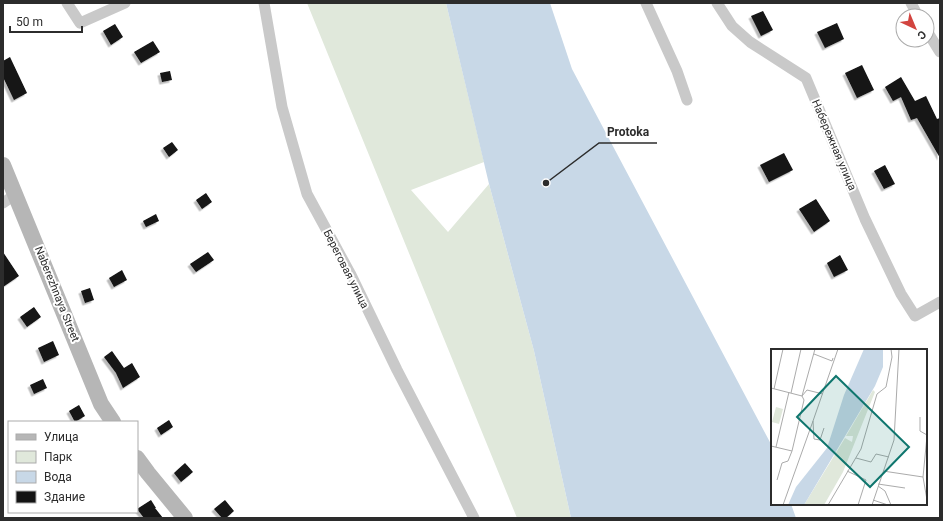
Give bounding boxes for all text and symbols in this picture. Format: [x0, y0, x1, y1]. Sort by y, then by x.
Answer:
scale bar [10, 8, 82, 34]
north arrow [895, 8, 935, 48]
text: 50 m [16, 15, 43, 29]
text: С [914, 28, 929, 42]
street label: Набережная улица [809, 98, 859, 192]
callout: Protoka [599, 119, 657, 143]
text: Protoka [607, 125, 650, 139]
street label: Береговая улица [321, 227, 372, 311]
street label: Naberezhnaya Street [32, 244, 82, 344]
inset map [771, 349, 927, 505]
legend [8, 421, 138, 513]
text: Улица [44, 430, 79, 444]
text: Парк [44, 450, 73, 464]
text: Вода [44, 470, 72, 484]
text: Здание [44, 490, 85, 504]

